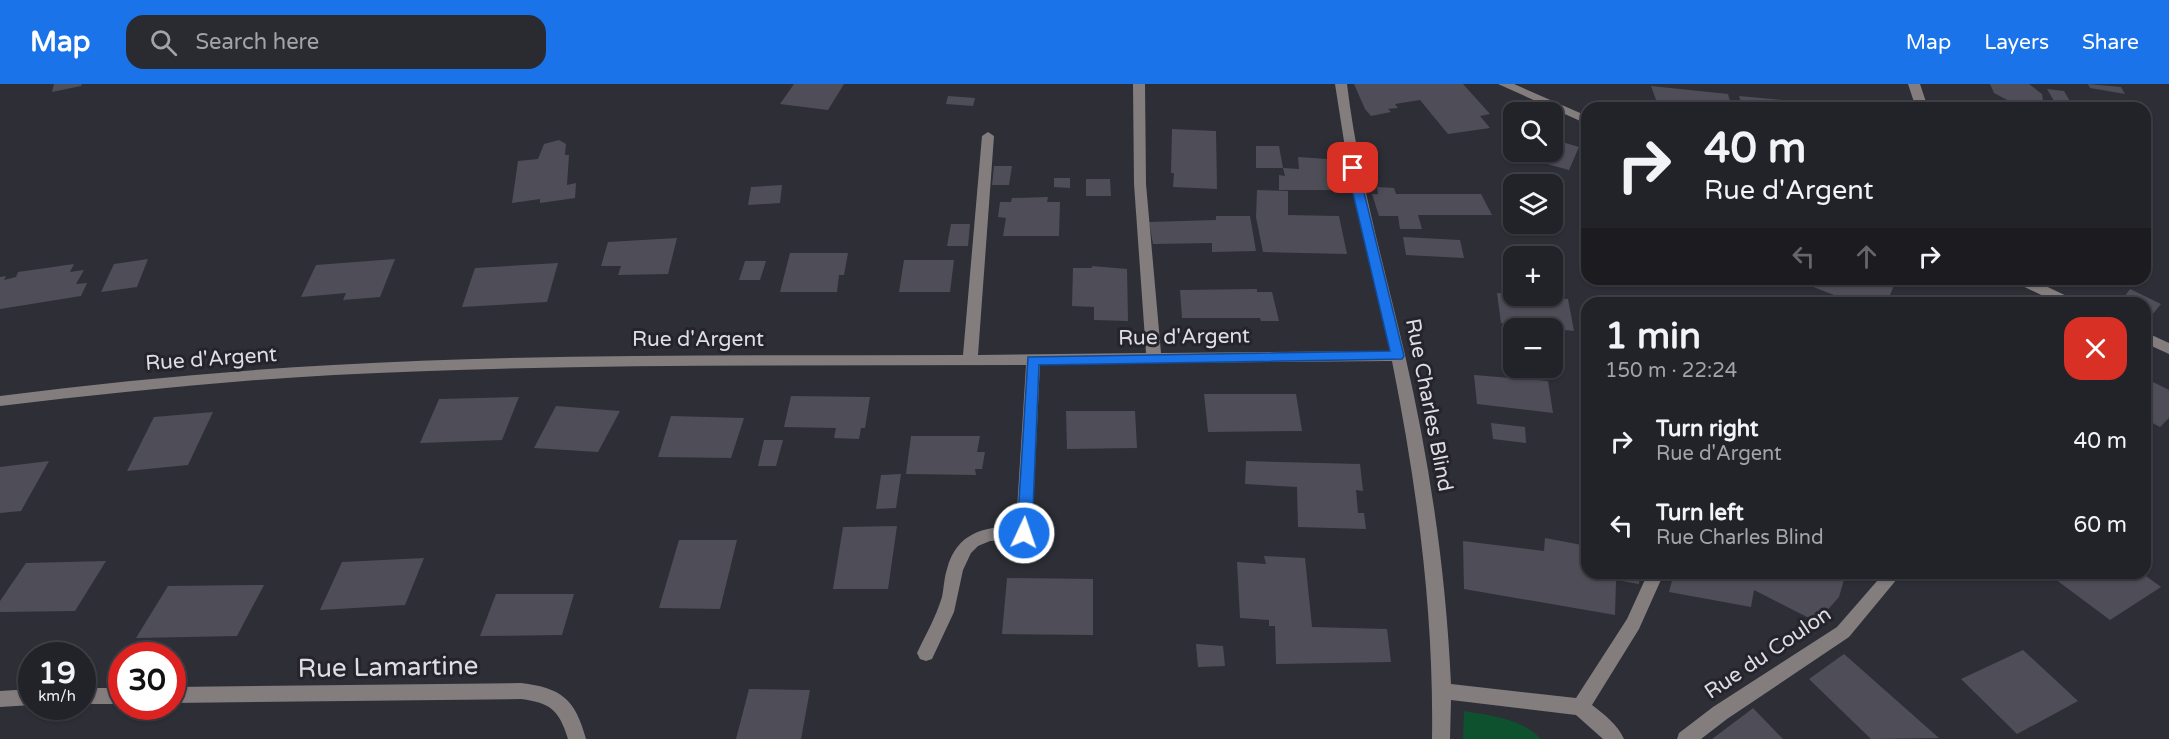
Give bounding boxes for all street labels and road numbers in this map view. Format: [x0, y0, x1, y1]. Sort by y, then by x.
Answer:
street label: Rue Charles Blind [1400, 316, 1458, 494]
street label: Rue d'Argent [1118, 323, 1250, 351]
street label: Rue d'Argent [632, 327, 764, 352]
street label: Rue d'Argent [144, 342, 278, 376]
street label: Rue du Coulon [1700, 601, 1836, 705]
street label: Rue Lamartine [297, 650, 479, 684]

